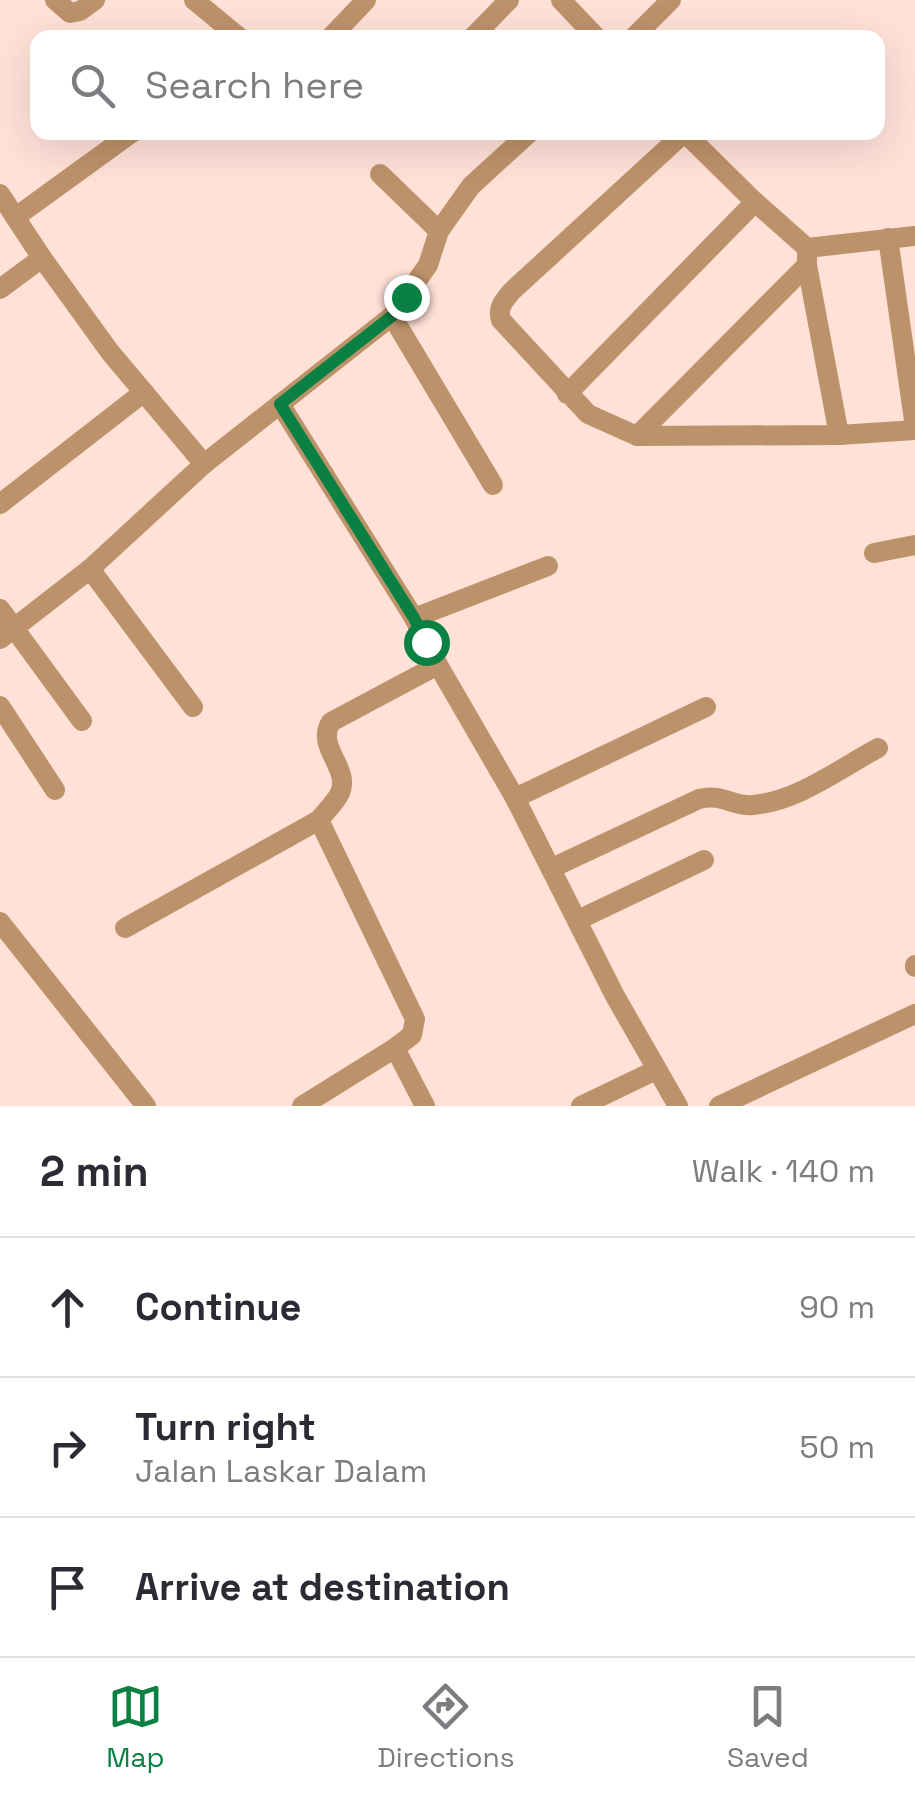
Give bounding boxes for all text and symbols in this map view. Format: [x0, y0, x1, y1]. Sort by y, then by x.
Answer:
search box [30, 30, 885, 140]
icon: search [65, 58, 120, 113]
text: Search here [145, 61, 364, 109]
route end [384, 275, 430, 321]
route start [404, 620, 450, 666]
text: 2 min [40, 1145, 149, 1198]
text: Walk · 140 m [692, 1151, 875, 1191]
icon: ahead [40, 1280, 95, 1335]
text: Continue [135, 1283, 301, 1331]
text: 90 m [799, 1287, 875, 1327]
text: Turn right [135, 1403, 316, 1451]
icon: right [40, 1420, 95, 1475]
text: 50 m [800, 1427, 875, 1467]
text: Jalan Laskar Dalam [135, 1451, 427, 1491]
icon: arrive [40, 1560, 95, 1615]
text: Arrive at destination [135, 1563, 510, 1611]
tab: Map [106, 1679, 165, 1775]
tab: Directions [377, 1679, 514, 1775]
tab: Saved [727, 1679, 809, 1775]

